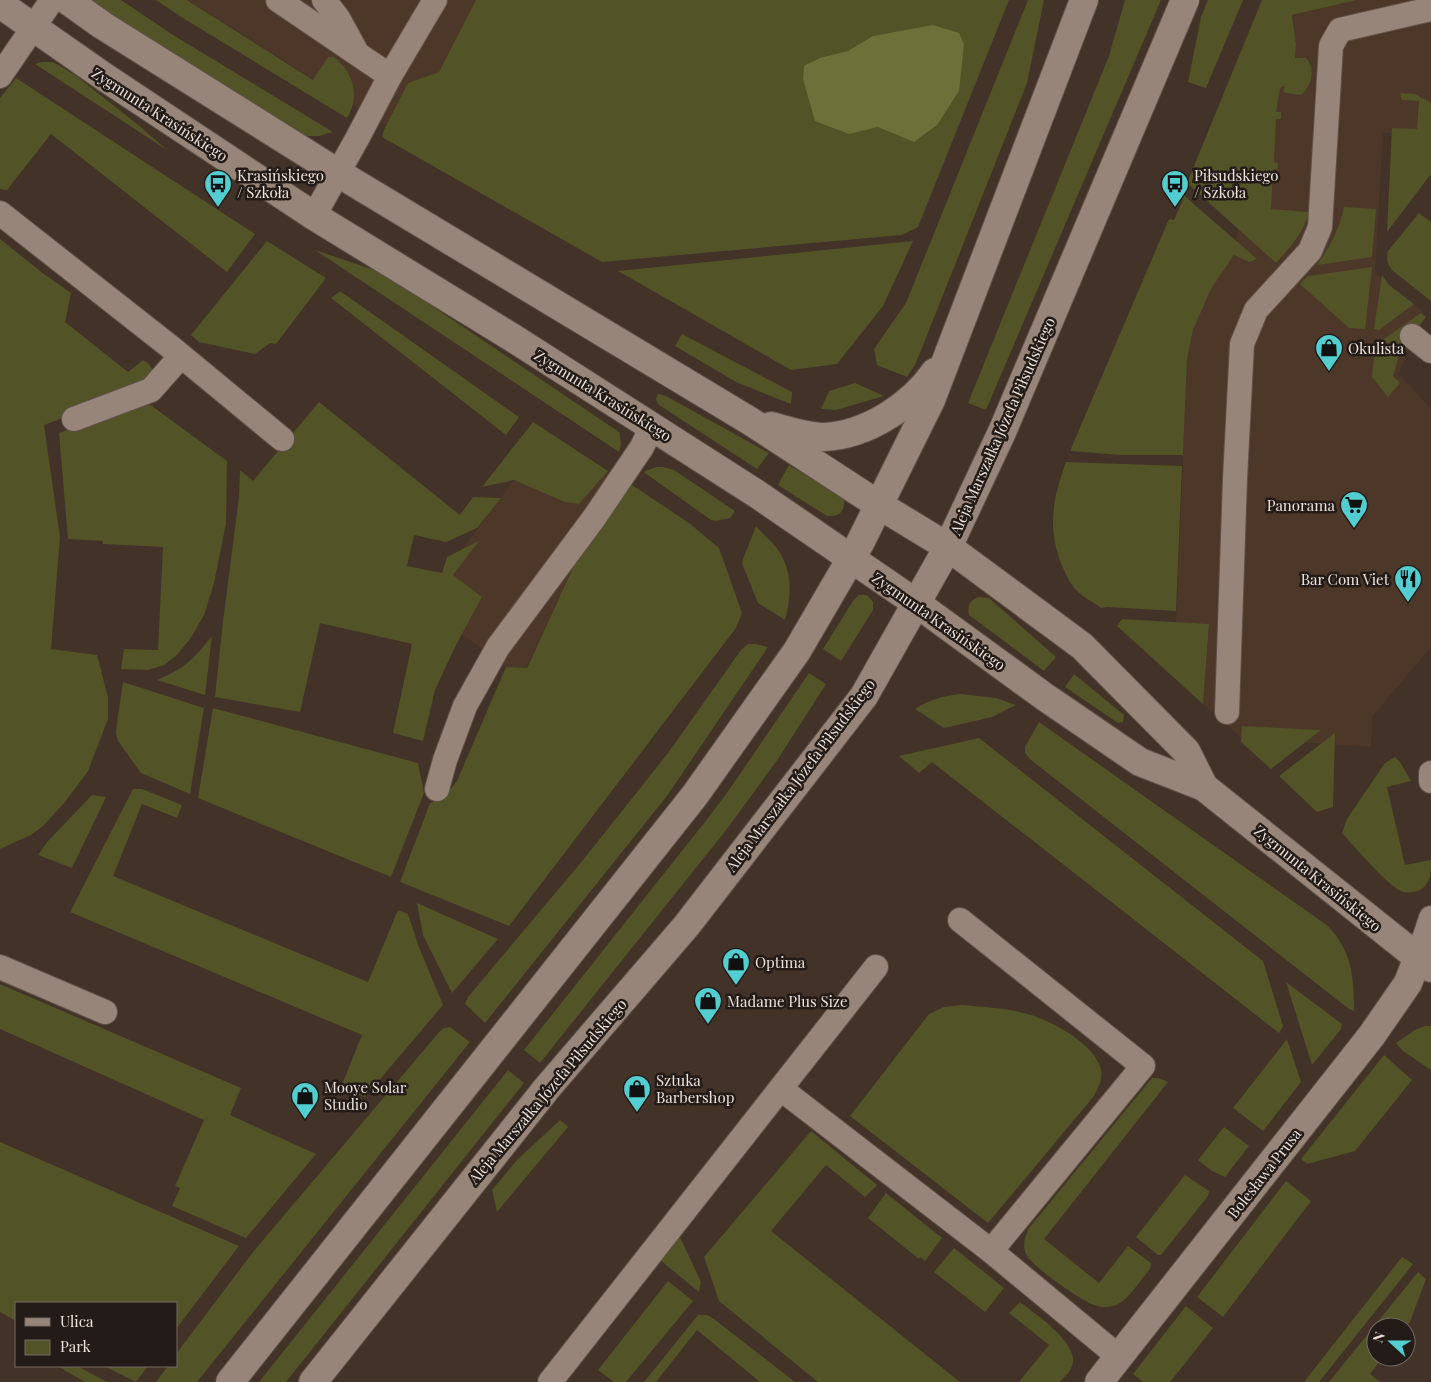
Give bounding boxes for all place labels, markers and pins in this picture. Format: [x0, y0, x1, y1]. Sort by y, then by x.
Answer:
place label: Krasińskiego / Szkoła [237, 165, 324, 202]
place label: Piłsudskiego / Szkoła [1194, 165, 1279, 202]
bus stop icon: Krasińskiego / Szkoła [203, 169, 233, 208]
bus stop icon: Piłsudskiego / Szkoła [1160, 169, 1190, 208]
shop icon: Okulista [1314, 333, 1344, 372]
place label: Okulista [1348, 338, 1405, 358]
supermarket icon: Panorama [1339, 490, 1369, 529]
place label: Panorama [1267, 495, 1336, 515]
restaurant icon: Bar Com Viet [1393, 564, 1423, 603]
place label: Bar Com Viet [1301, 569, 1390, 589]
shop icon: Optima [721, 947, 751, 986]
place label: Optima [755, 952, 806, 972]
shop icon: Madame Plus Size [693, 986, 723, 1025]
place label: Madame Plus Size [727, 991, 848, 1011]
place label: Sztuka Barbershop [656, 1070, 735, 1107]
shop icon: Sztuka Barbershop [622, 1074, 652, 1113]
place label: Mooye Solar Studio [324, 1077, 407, 1114]
shop icon: Mooye Solar Studio [290, 1081, 320, 1120]

